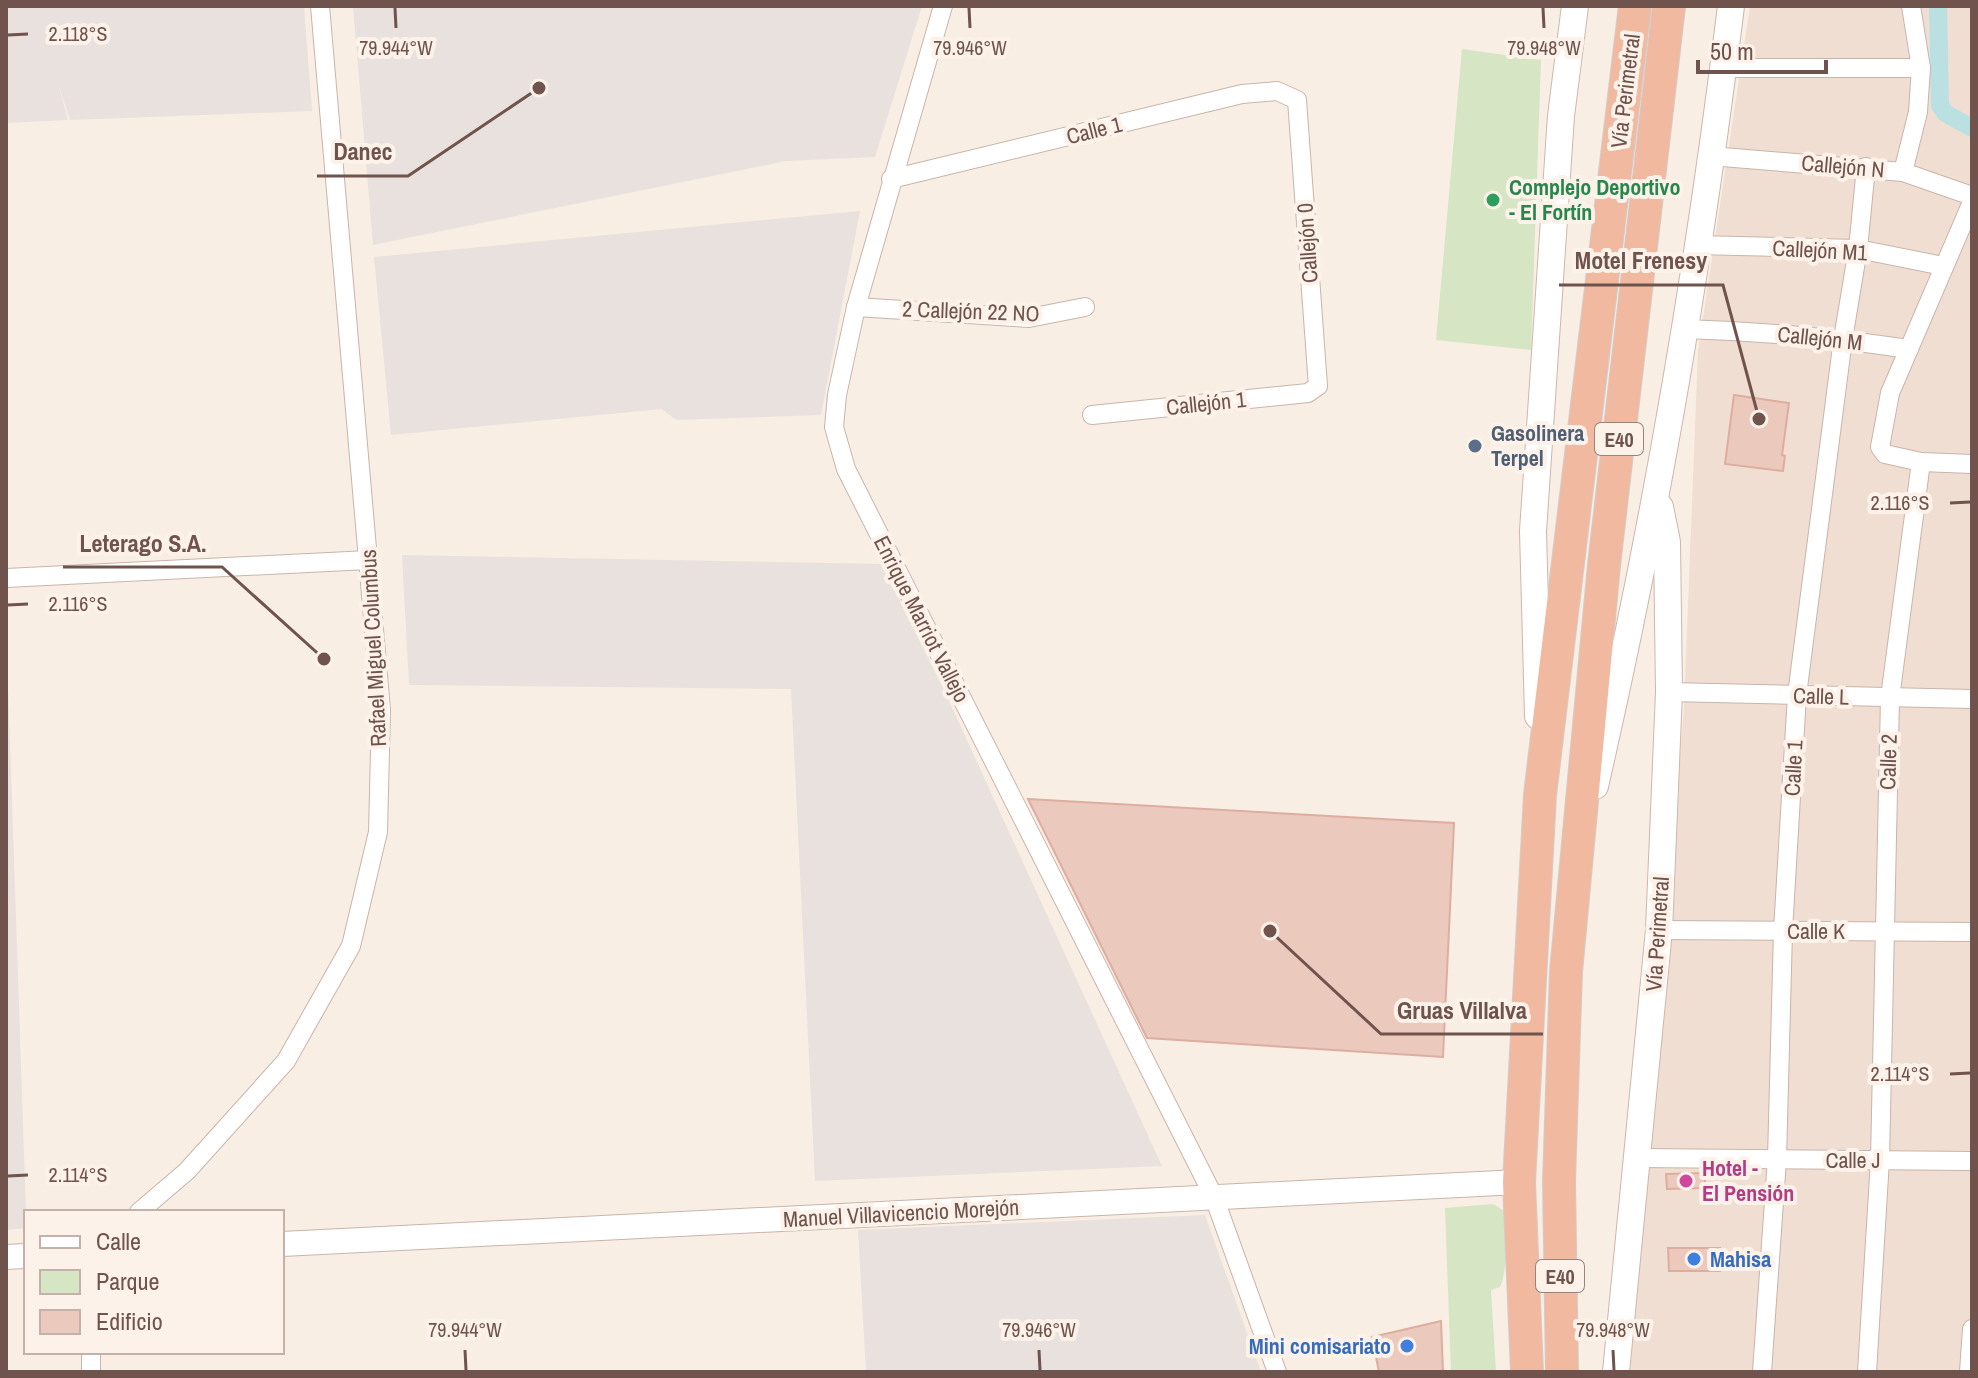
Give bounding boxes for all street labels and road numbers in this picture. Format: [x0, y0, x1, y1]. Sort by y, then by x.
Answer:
street label: Vía Perimetral [1603, 32, 1647, 150]
street label: Calle 1 [1063, 109, 1125, 151]
street label: Callejón N [1800, 147, 1886, 185]
street label: Callejón 0 [1289, 202, 1325, 284]
street label: Callejón M1 [1772, 233, 1868, 267]
street label: 2 Callejón 22 NO [902, 294, 1040, 328]
street label: Callejón M [1776, 319, 1864, 357]
street label: Callejón 1 [1165, 384, 1247, 422]
road number: E40 [1595, 423, 1643, 455]
street label: Enrique Marriot Vallejo [867, 531, 977, 707]
street label: Rafael Miguel Columbus [353, 549, 393, 747]
street label: Calle L [1792, 680, 1850, 712]
street label: Calle 2 [1872, 733, 1904, 791]
street label: Calle 1 [1777, 739, 1809, 797]
street label: Vía Perimetral [1638, 876, 1676, 992]
street label: Calle K [1787, 916, 1845, 946]
street label: Calle J [1825, 1145, 1881, 1175]
street label: Manuel Villavicencio Morejón [782, 1192, 1020, 1234]
road number: E40 [1536, 1260, 1584, 1292]

